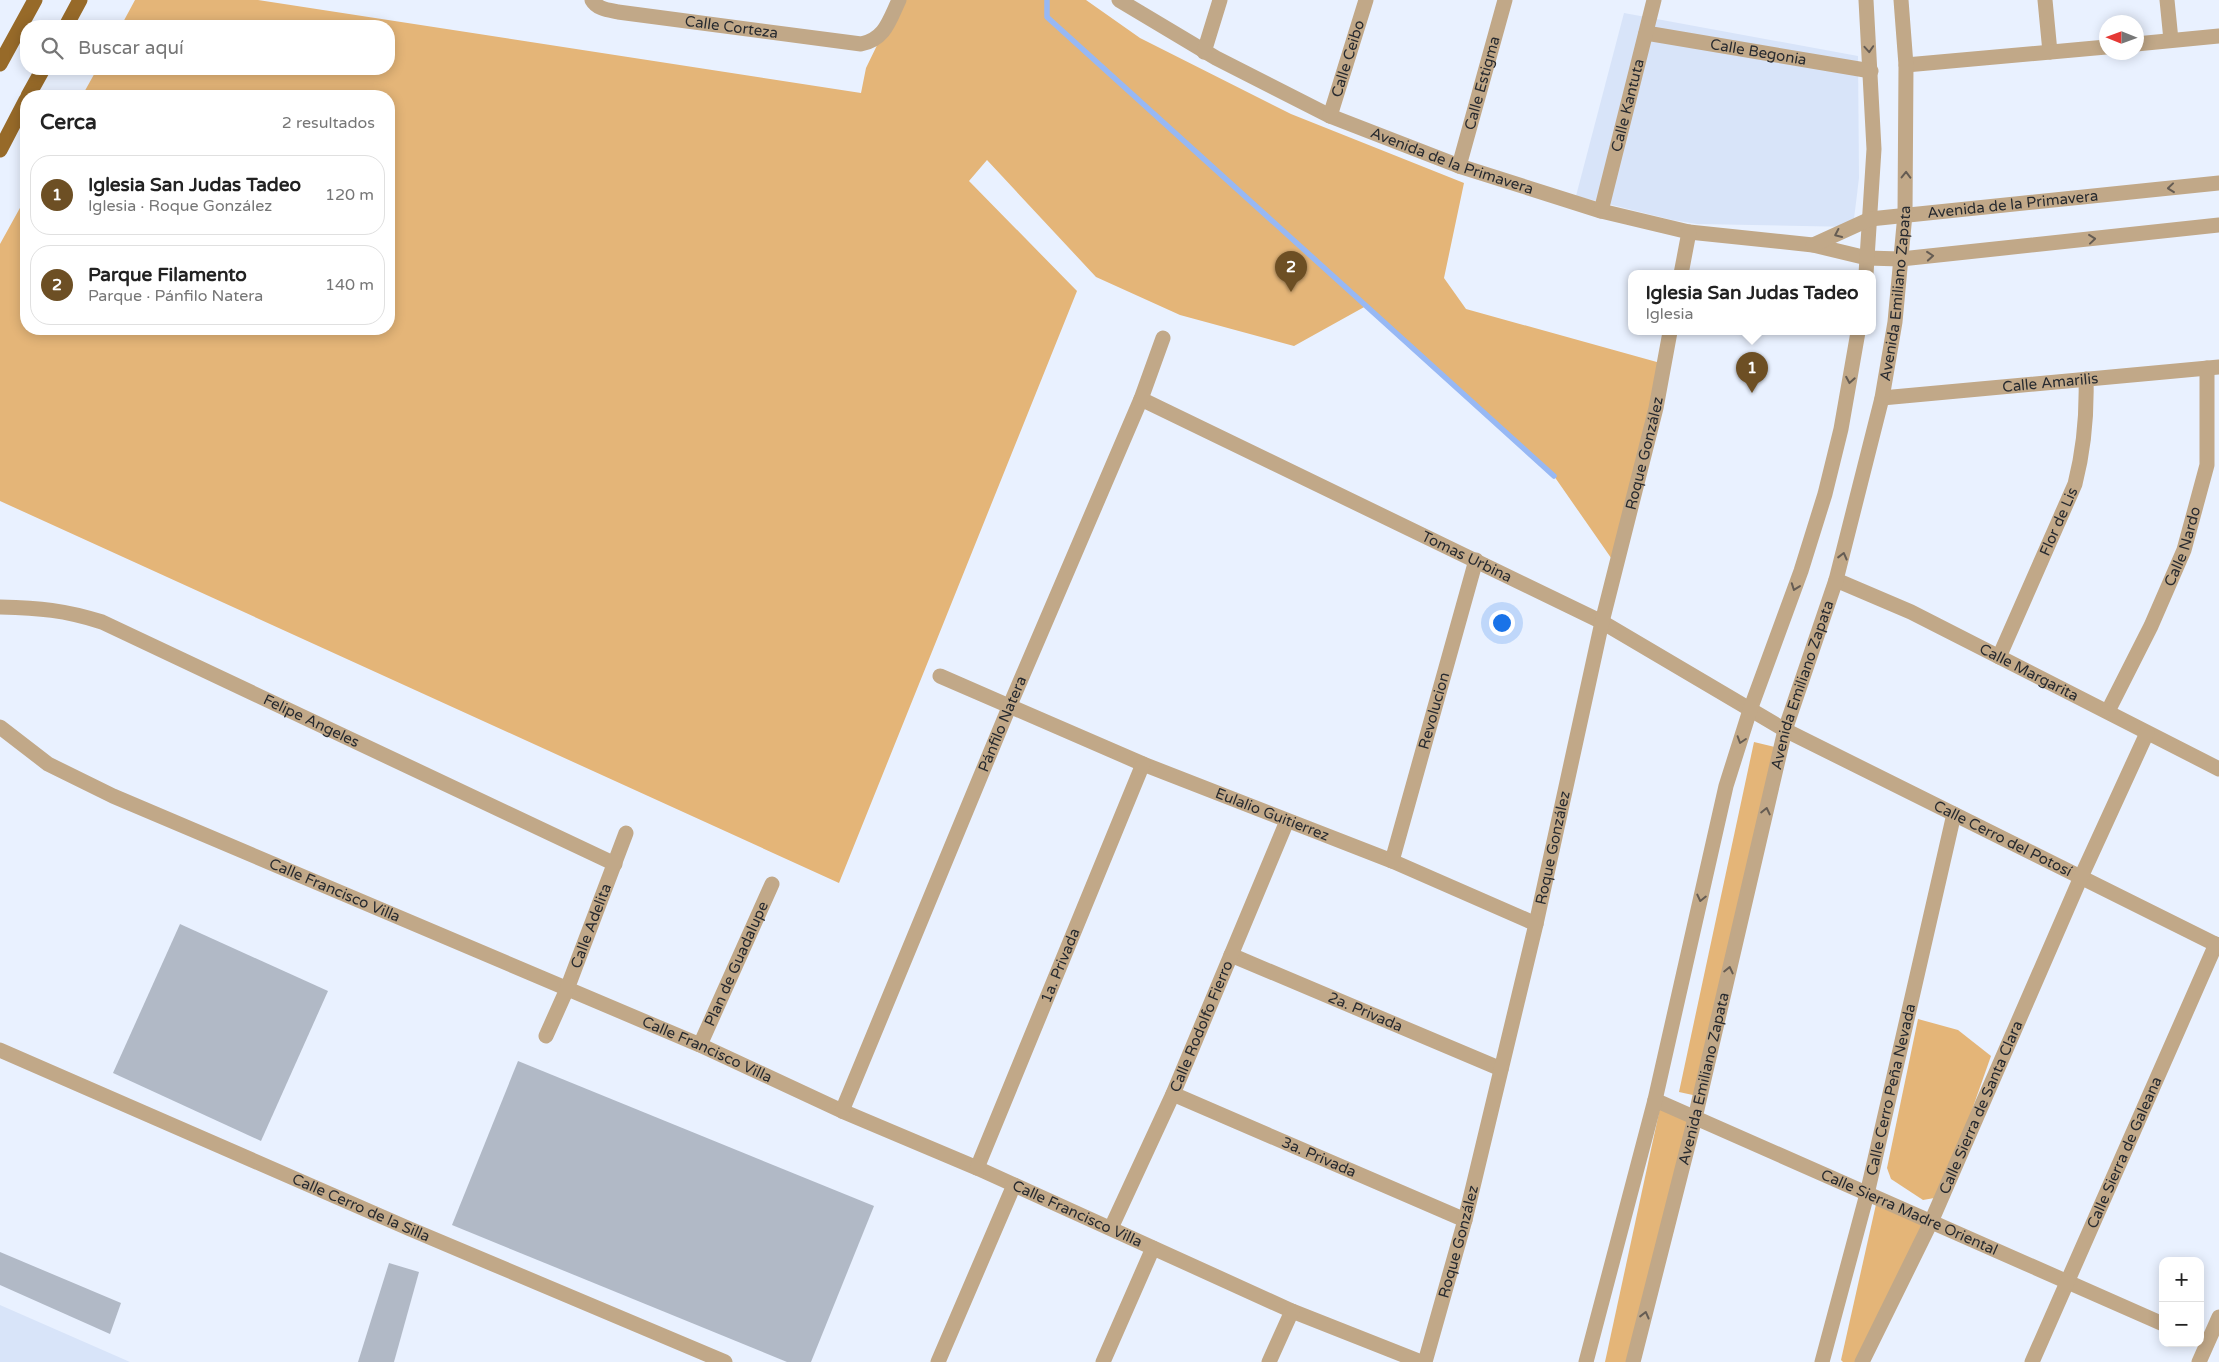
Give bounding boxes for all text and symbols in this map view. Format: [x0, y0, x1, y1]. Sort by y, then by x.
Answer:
street label: Calle Corteza [684, 12, 779, 42]
north arrow [2099, 15, 2144, 60]
street label: Calle Ceibo [1327, 18, 1368, 99]
search box [20, 20, 395, 75]
icon: search [38, 34, 66, 62]
street label: Calle Estigma [1460, 34, 1504, 132]
street label: Calle Begonia [1709, 35, 1808, 69]
text: Buscar aquí [78, 37, 184, 59]
one-way arrow [1863, 45, 1874, 53]
street label: Calle Kantuta [1607, 57, 1648, 154]
text: Cerca [40, 110, 97, 135]
text: 2 resultados [282, 113, 375, 133]
street label: Avenida de la Primavera [1368, 124, 1536, 198]
one-way arrow [1901, 171, 1911, 178]
text: Iglesia San Judas Tadeo [88, 174, 301, 196]
one-way arrow [2166, 182, 2174, 193]
text: 1 [52, 185, 62, 205]
text: 120 m [325, 185, 374, 205]
street label: Avenida de la Primavera [1926, 187, 2099, 222]
text: Iglesia · Roque González [88, 196, 272, 216]
street label: Avenida Emiliano Zapata [1876, 205, 1914, 382]
one-way arrow [1834, 227, 1843, 238]
one-way arrow [2088, 234, 2096, 245]
pin: 2 [1275, 251, 1307, 292]
one-way arrow [1926, 251, 1934, 262]
text: Parque Filamento [88, 264, 247, 286]
popup [1628, 270, 1876, 335]
text: 2 [52, 275, 62, 295]
text: 140 m [325, 275, 374, 295]
text: Iglesia San Judas Tadeo [1645, 282, 1859, 304]
text: Parque · Pánfilo Natera [88, 286, 263, 306]
text: Iglesia [1645, 304, 1694, 324]
pin: 1 [1736, 352, 1768, 393]
street label: Calle Amarilis [2002, 369, 2099, 396]
one-way arrow [1845, 375, 1855, 384]
street label: Roque González [1622, 395, 1667, 512]
street label: Flor de Lis [2036, 484, 2081, 559]
street label: Calle Nardo [2160, 505, 2204, 589]
street label: Tomas Urbina [1419, 527, 1515, 586]
one-way arrow [1837, 552, 1847, 560]
one-way arrow [1791, 583, 1801, 591]
street label: Avenida Emiliano Zapata [1767, 598, 1837, 771]
your location [1489, 610, 1515, 636]
street label: Calle Margarita [1976, 639, 2082, 705]
street label: Revolucion [1415, 670, 1453, 751]
street label: Pánfilo Natera [974, 673, 1030, 774]
street label: Felipe Angeles [260, 690, 362, 751]
one-way arrow [1736, 736, 1746, 744]
street label: Eulalio Guitierrez [1213, 784, 1332, 845]
street label: Roque González [1531, 789, 1574, 906]
street label: Calle Cerro del Potosí [1931, 797, 2075, 880]
one-way arrow [1760, 807, 1771, 816]
street label: Calle Francisco Villa [267, 854, 403, 926]
street label: Calle Adelita [567, 881, 615, 971]
one-way arrow [1696, 893, 1707, 902]
street label: Plan de Guadalupe [701, 899, 772, 1029]
street label: 1a. Privada [1037, 925, 1084, 1006]
street label: Calle Rodolfo Fierro [1166, 958, 1237, 1095]
one-way arrow [1723, 965, 1734, 974]
street label: 2a. Privada [1325, 988, 1406, 1036]
street label: Avenida Emiliano Zapata [1674, 991, 1733, 1167]
street label: Calle Cerro Peña Nevada [1862, 1002, 1919, 1177]
street label: Calle Francisco Villa [639, 1012, 775, 1086]
street label: Calle Sierra de Santa Clara [1935, 1018, 2026, 1197]
street label: Calle Sierra de Galeana [2083, 1074, 2166, 1231]
street label: 3a. Privada [1279, 1133, 1359, 1181]
street label: Calle Sierra Madre Oriental [1818, 1165, 2001, 1259]
street label: Calle Cerro de la Silla [289, 1170, 433, 1245]
street label: Calle Francisco Villa [1010, 1176, 1145, 1251]
street label: Roque González [1434, 1183, 1482, 1300]
map controls [2159, 1257, 2204, 1347]
button: + [2159, 1257, 2204, 1302]
button: − [2159, 1302, 2204, 1347]
one-way arrow [1639, 1310, 1650, 1319]

